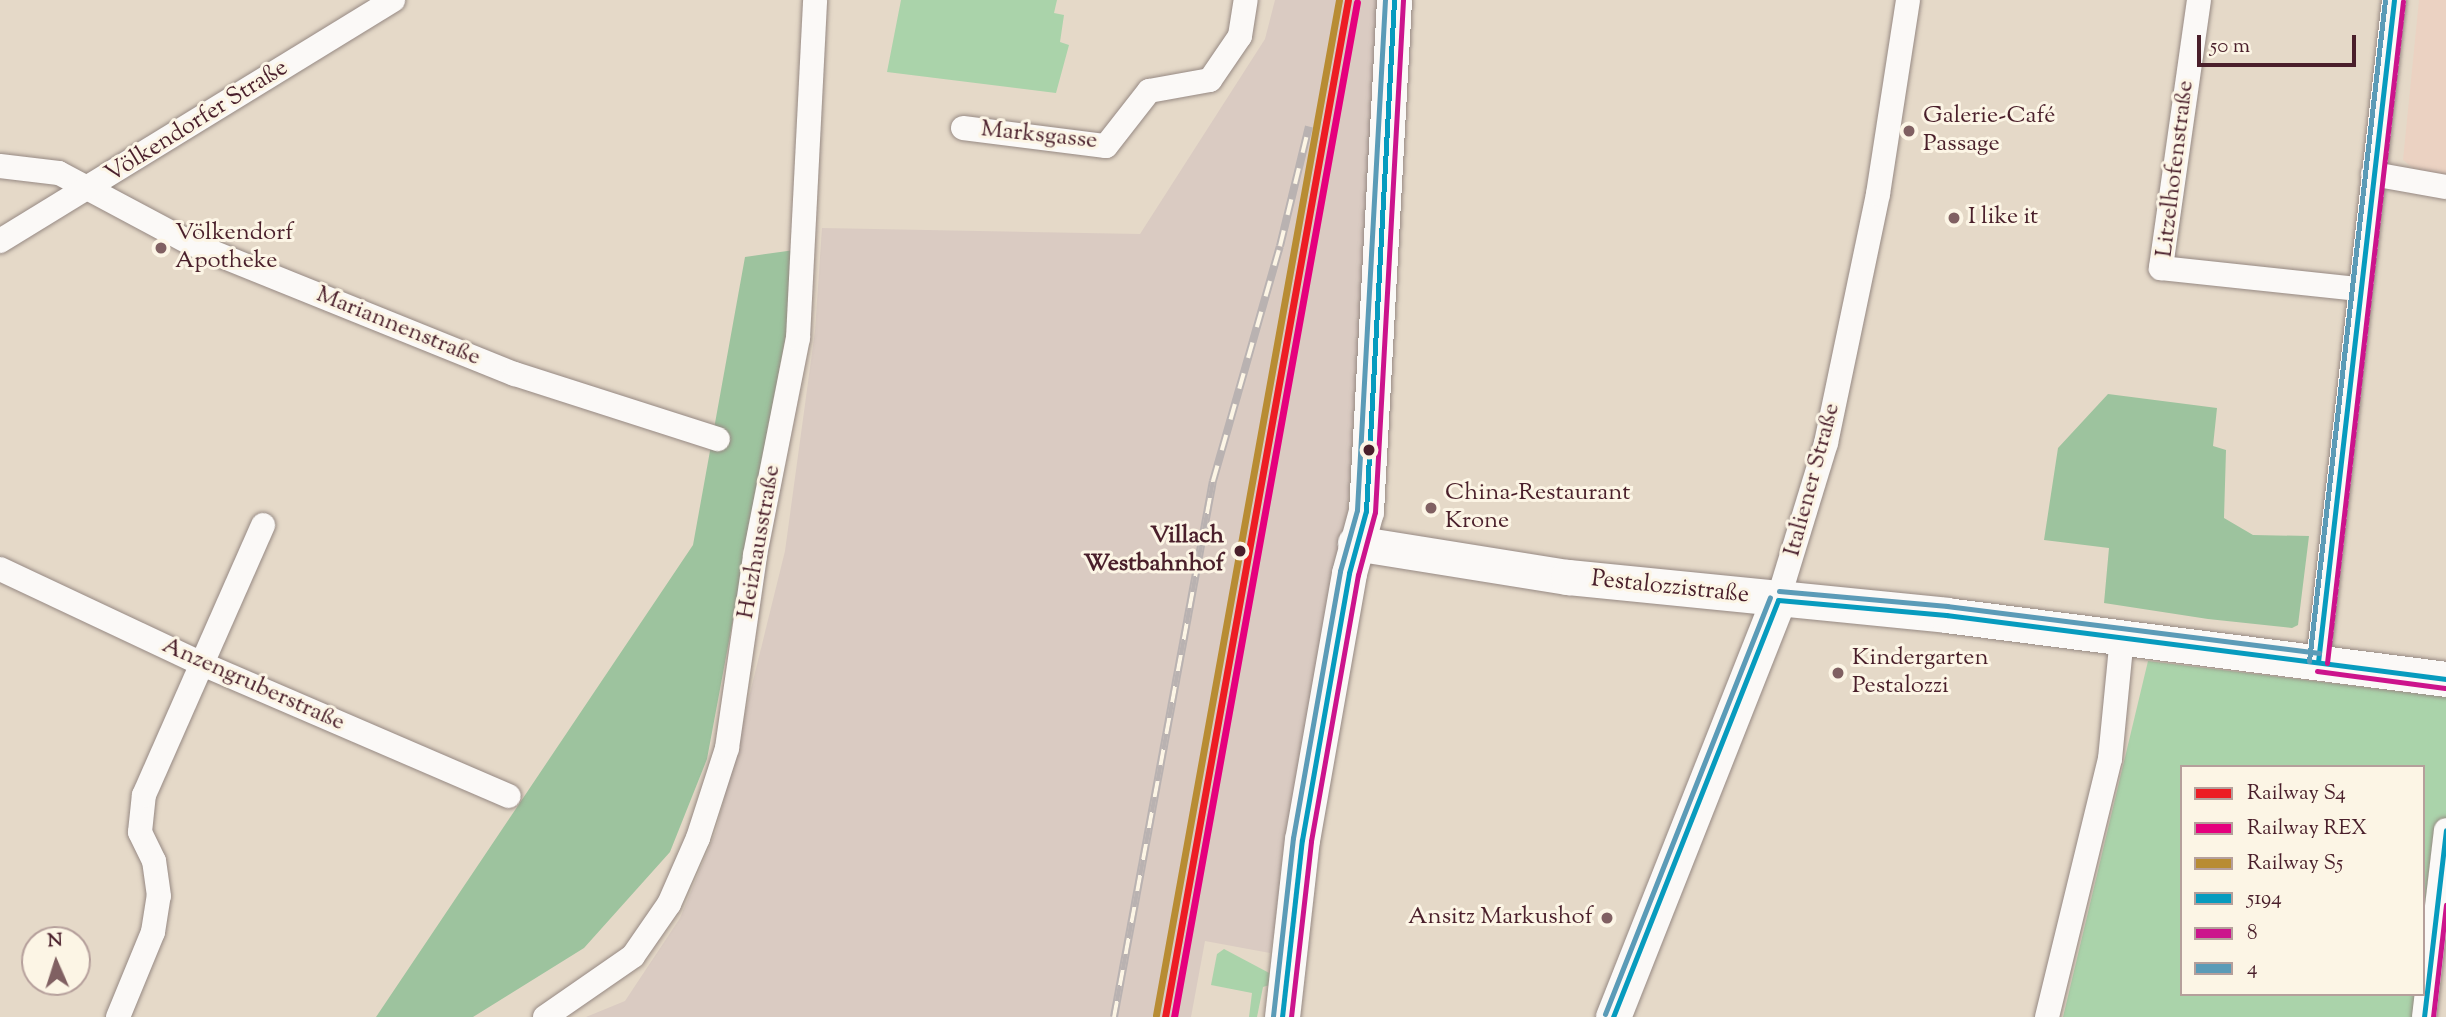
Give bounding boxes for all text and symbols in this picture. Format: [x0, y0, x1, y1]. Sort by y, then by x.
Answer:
scale bar [2201, 21, 2360, 65]
text: 50 m [2210, 32, 2250, 62]
street label: Völkendorfer Straße [100, 54, 294, 190]
street label: Litzelhofenstraße [2151, 79, 2201, 259]
place label: Galerie-Café Passage [1923, 103, 2055, 159]
street label: Marksgasse [979, 116, 1099, 156]
marker: Galerie-Café Passage [1901, 123, 1917, 139]
place label: I like it [1968, 204, 2038, 232]
marker: I like it [1946, 210, 1962, 226]
place label: Völkendorf Apotheke [175, 220, 293, 276]
marker: Völkendorf Apotheke [153, 240, 169, 256]
street label: Mariannenstraße [312, 281, 484, 373]
street label: Italiener Straße [1779, 400, 1847, 560]
unlabelled marker [1362, 443, 1376, 457]
street label: Heizhausstraße [732, 463, 788, 621]
place label: China-Restaurant Krone [1445, 480, 1630, 536]
marker: China-Restaurant Krone [1423, 500, 1439, 516]
place label: Villach Westbahnhof [1083, 523, 1224, 579]
marker: Villach Westbahnhof [1230, 541, 1250, 561]
street label: Pestalozzistraße [1590, 565, 1750, 611]
street label: Anzengruberstraße [157, 632, 349, 738]
place label: Kindergarten Pestalozzi [1852, 645, 1989, 701]
marker: Kindergarten Pestalozzi [1830, 665, 1846, 681]
legend [2180, 765, 2425, 996]
text: Railway S4 [2247, 779, 2346, 809]
text: Railway REX [2247, 814, 2367, 844]
text: Railway S5 [2247, 849, 2343, 879]
text: 5194 [2247, 884, 2282, 914]
place label: Ansitz Markushof [1408, 904, 1593, 932]
marker: Ansitz Markushof [1599, 910, 1615, 926]
text: 8 [2247, 919, 2258, 949]
north arrow [21, 926, 91, 996]
text: N [47, 928, 63, 955]
text: 4 [2247, 954, 2258, 984]

